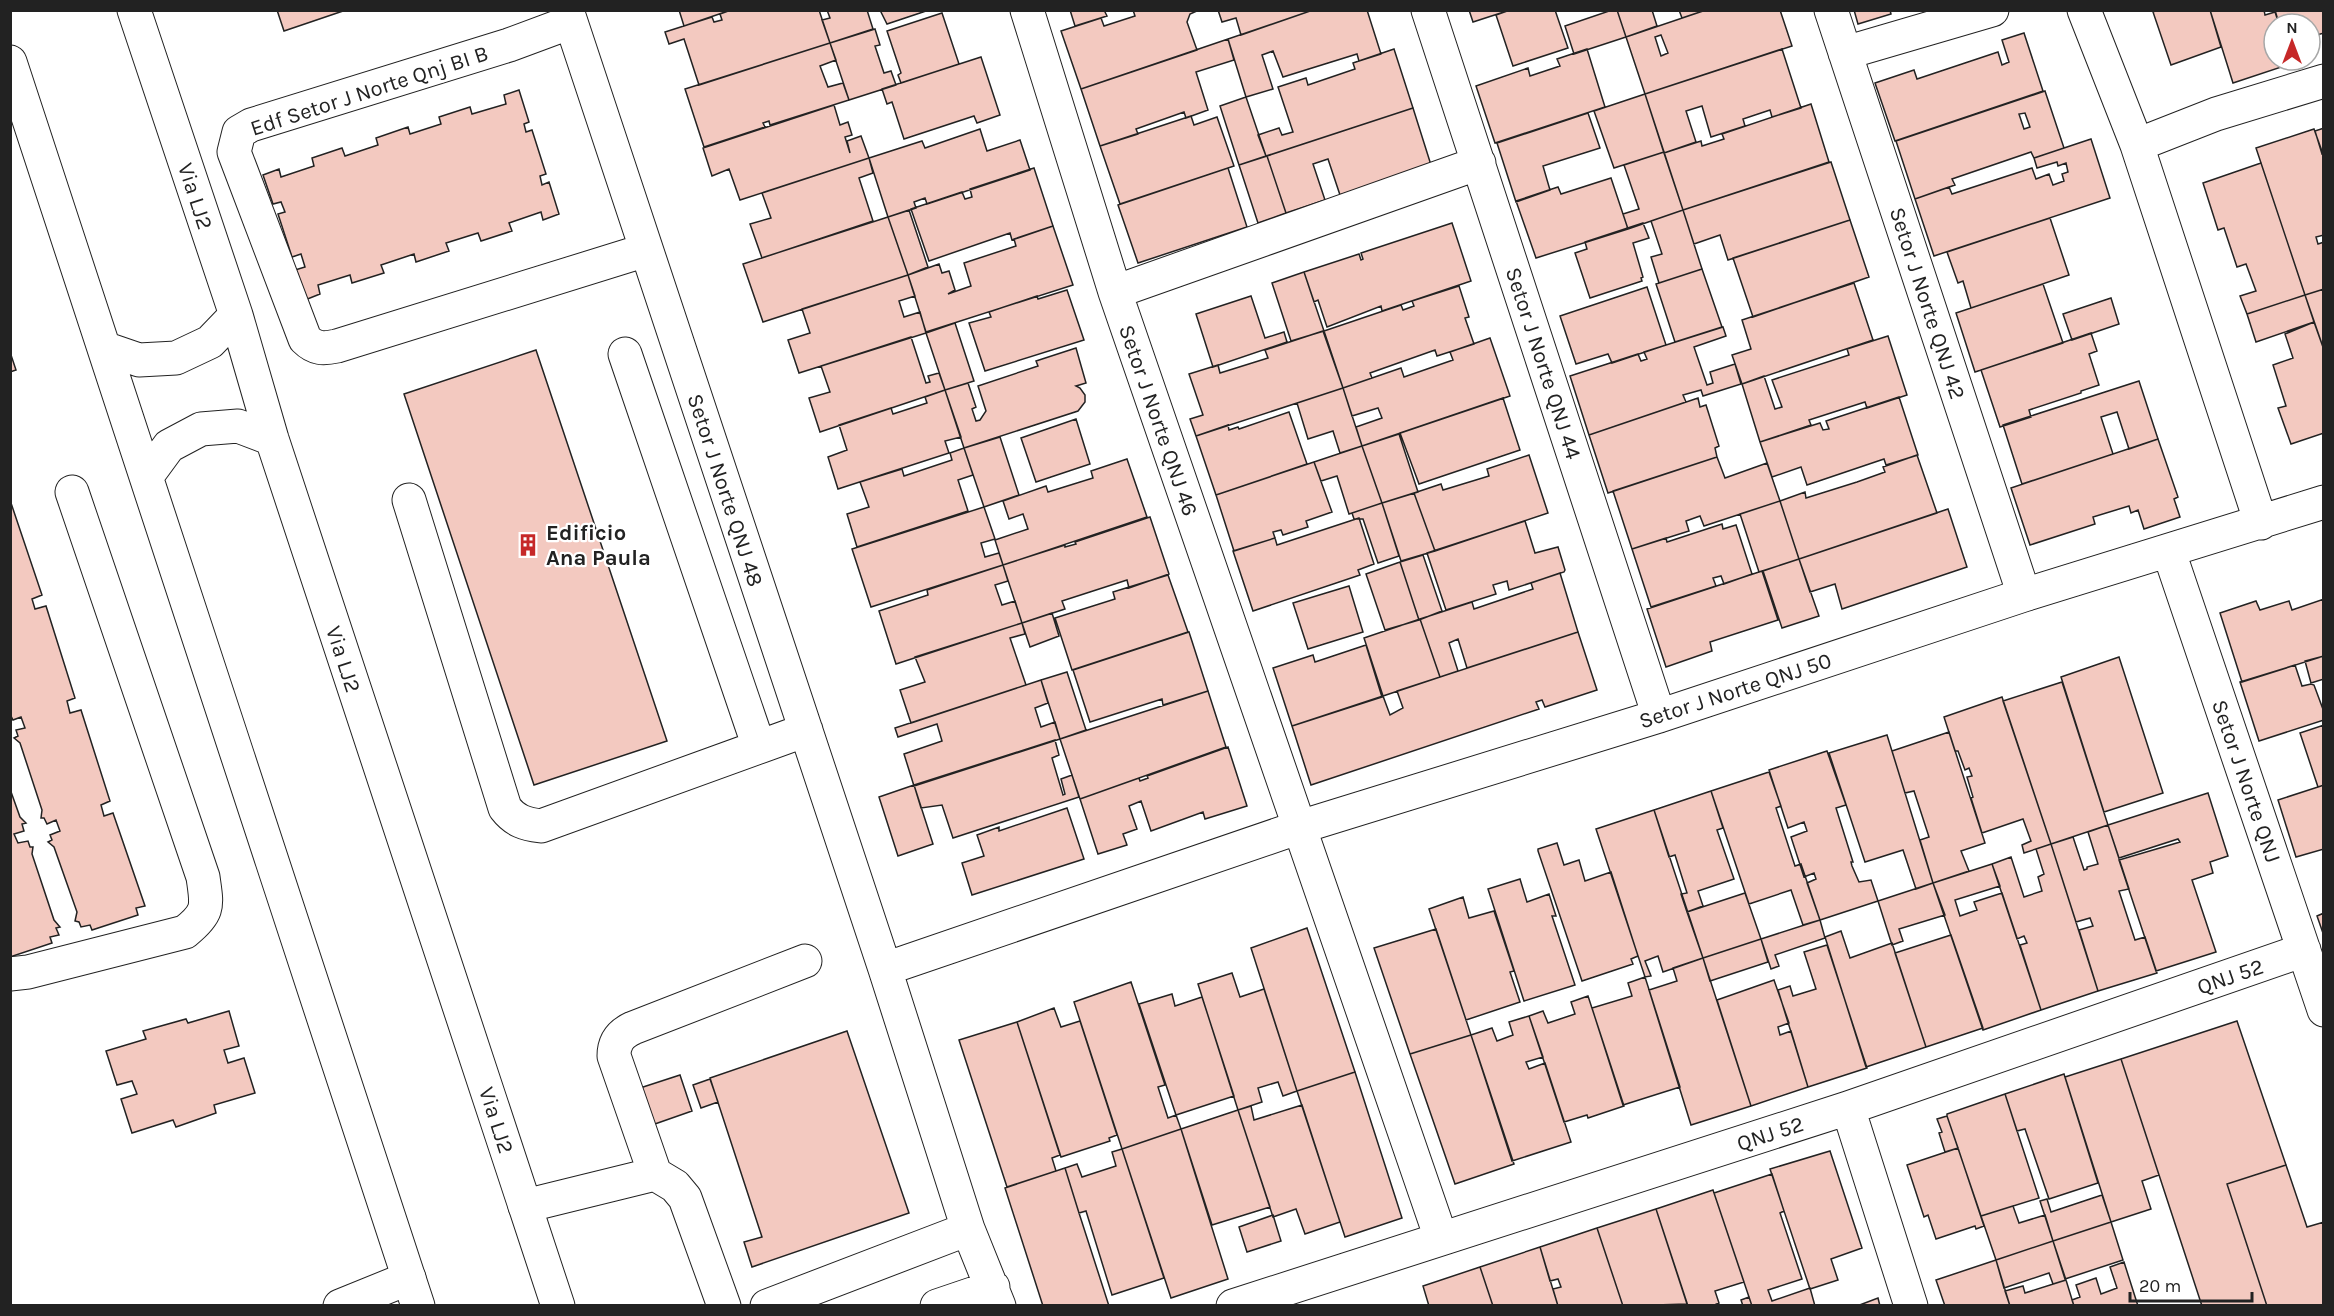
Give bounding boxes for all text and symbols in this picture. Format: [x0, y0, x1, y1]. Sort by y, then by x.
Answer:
north arrow [2262, 12, 2322, 72]
text: N [2286, 18, 2298, 37]
street label: Edf Setor J Norte Qnj BI B [247, 40, 492, 142]
street label: Via LJ2 [172, 160, 218, 233]
street label: Setor J Norte QNJ 42 [1884, 204, 1970, 403]
street label: Setor J Norte QNJ 44 [1500, 264, 1586, 462]
street label: Setor J Norte QNJ 46 [1113, 321, 1203, 519]
street label: Setor J Norte QNJ 48 [682, 391, 769, 590]
place label: Edificio Ana Paula [546, 520, 651, 571]
building icon: Edificio Ana Paula [515, 532, 541, 558]
street label: Via LJ2 [320, 623, 366, 696]
street label: Setor J Norte QNJ 50 [1636, 648, 1835, 734]
street label: Setor J Norte QNJ [2206, 697, 2286, 866]
street label: QNJ 52 [2194, 953, 2267, 1000]
street label: Via LJ2 [473, 1084, 519, 1157]
street label: QNJ 52 [1734, 1111, 1807, 1157]
scale bar [2130, 1265, 2252, 1303]
text: 20 m [2139, 1275, 2181, 1297]

